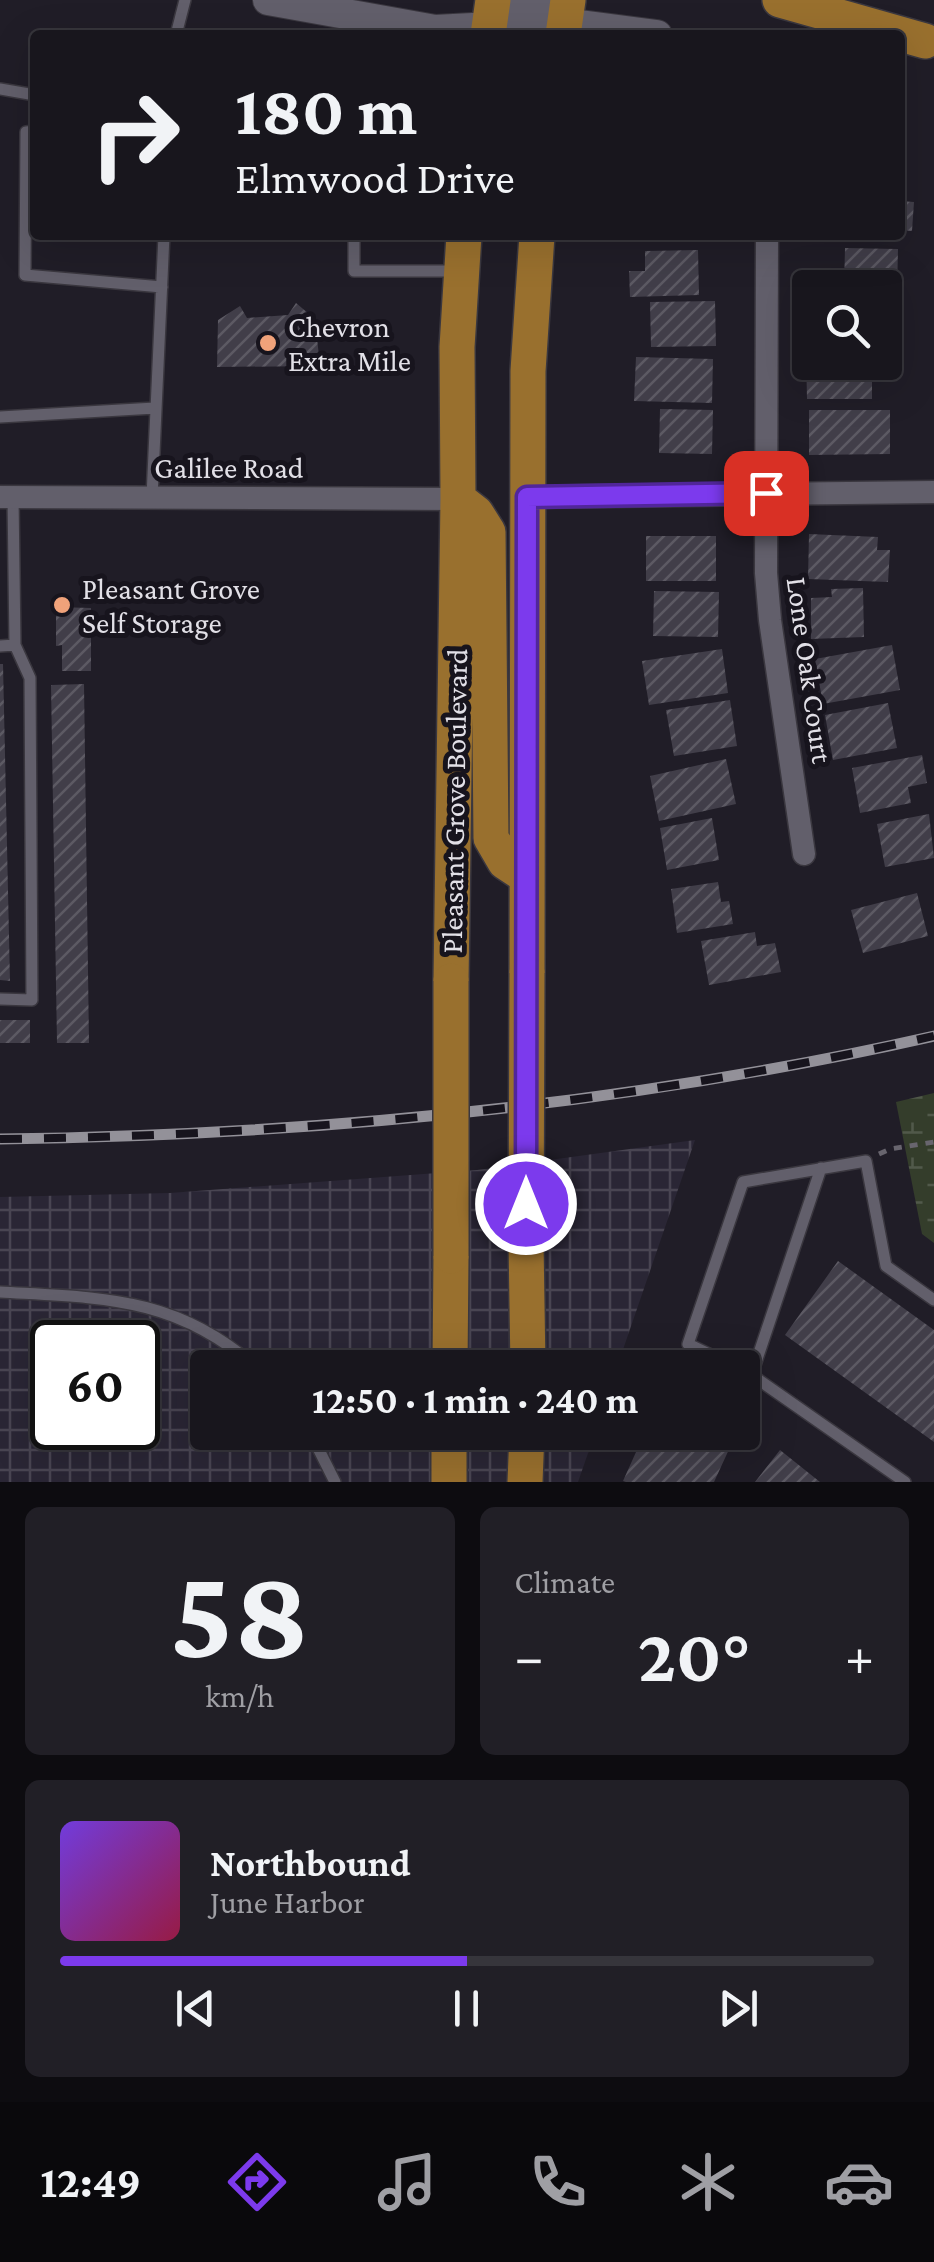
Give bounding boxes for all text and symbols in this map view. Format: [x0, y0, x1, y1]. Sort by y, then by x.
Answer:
icon: right [70, 70, 200, 200]
text: 180 m [235, 71, 417, 149]
text: Elmwood Drive [235, 153, 515, 203]
map controls [792, 270, 902, 380]
button: search [792, 270, 902, 380]
place label: Chevron Extra Mile [288, 310, 411, 377]
marker: Chevron Extra Mile [257, 332, 279, 354]
street label: Galilee Road [154, 451, 304, 484]
pin [724, 451, 809, 536]
icon: arrive [739, 466, 794, 521]
place label: Pleasant Grove Self Storage [82, 572, 260, 640]
street label: Lone Oak Court [781, 575, 840, 766]
marker: Pleasant Grove Self Storage [51, 594, 73, 616]
street label: Pleasant Grove Boulevard [435, 648, 473, 954]
position arrow [474, 1152, 578, 1256]
speed limit sign: 60 [30, 1320, 160, 1450]
text: 12:50 · 1 min · 240 m [312, 1379, 638, 1421]
text: 58 [170, 1540, 309, 1685]
text: Climate [515, 1564, 615, 1600]
text: 20° [638, 1614, 751, 1697]
text: − [515, 1626, 544, 1687]
text: + [845, 1626, 874, 1687]
text: km/h [205, 1678, 274, 1714]
text: Northbound [210, 1842, 411, 1884]
text: June Harbor [210, 1884, 365, 1920]
icon: previous [168, 1981, 223, 2036]
icon: pause [439, 1981, 494, 2036]
icon: next [711, 1981, 766, 2036]
icon: directions [222, 2147, 292, 2217]
icon: music [372, 2147, 442, 2217]
icon: phone [523, 2147, 593, 2217]
icon: climate [673, 2147, 743, 2217]
icon: car [824, 2147, 894, 2217]
text: 12:49 [40, 2157, 141, 2207]

